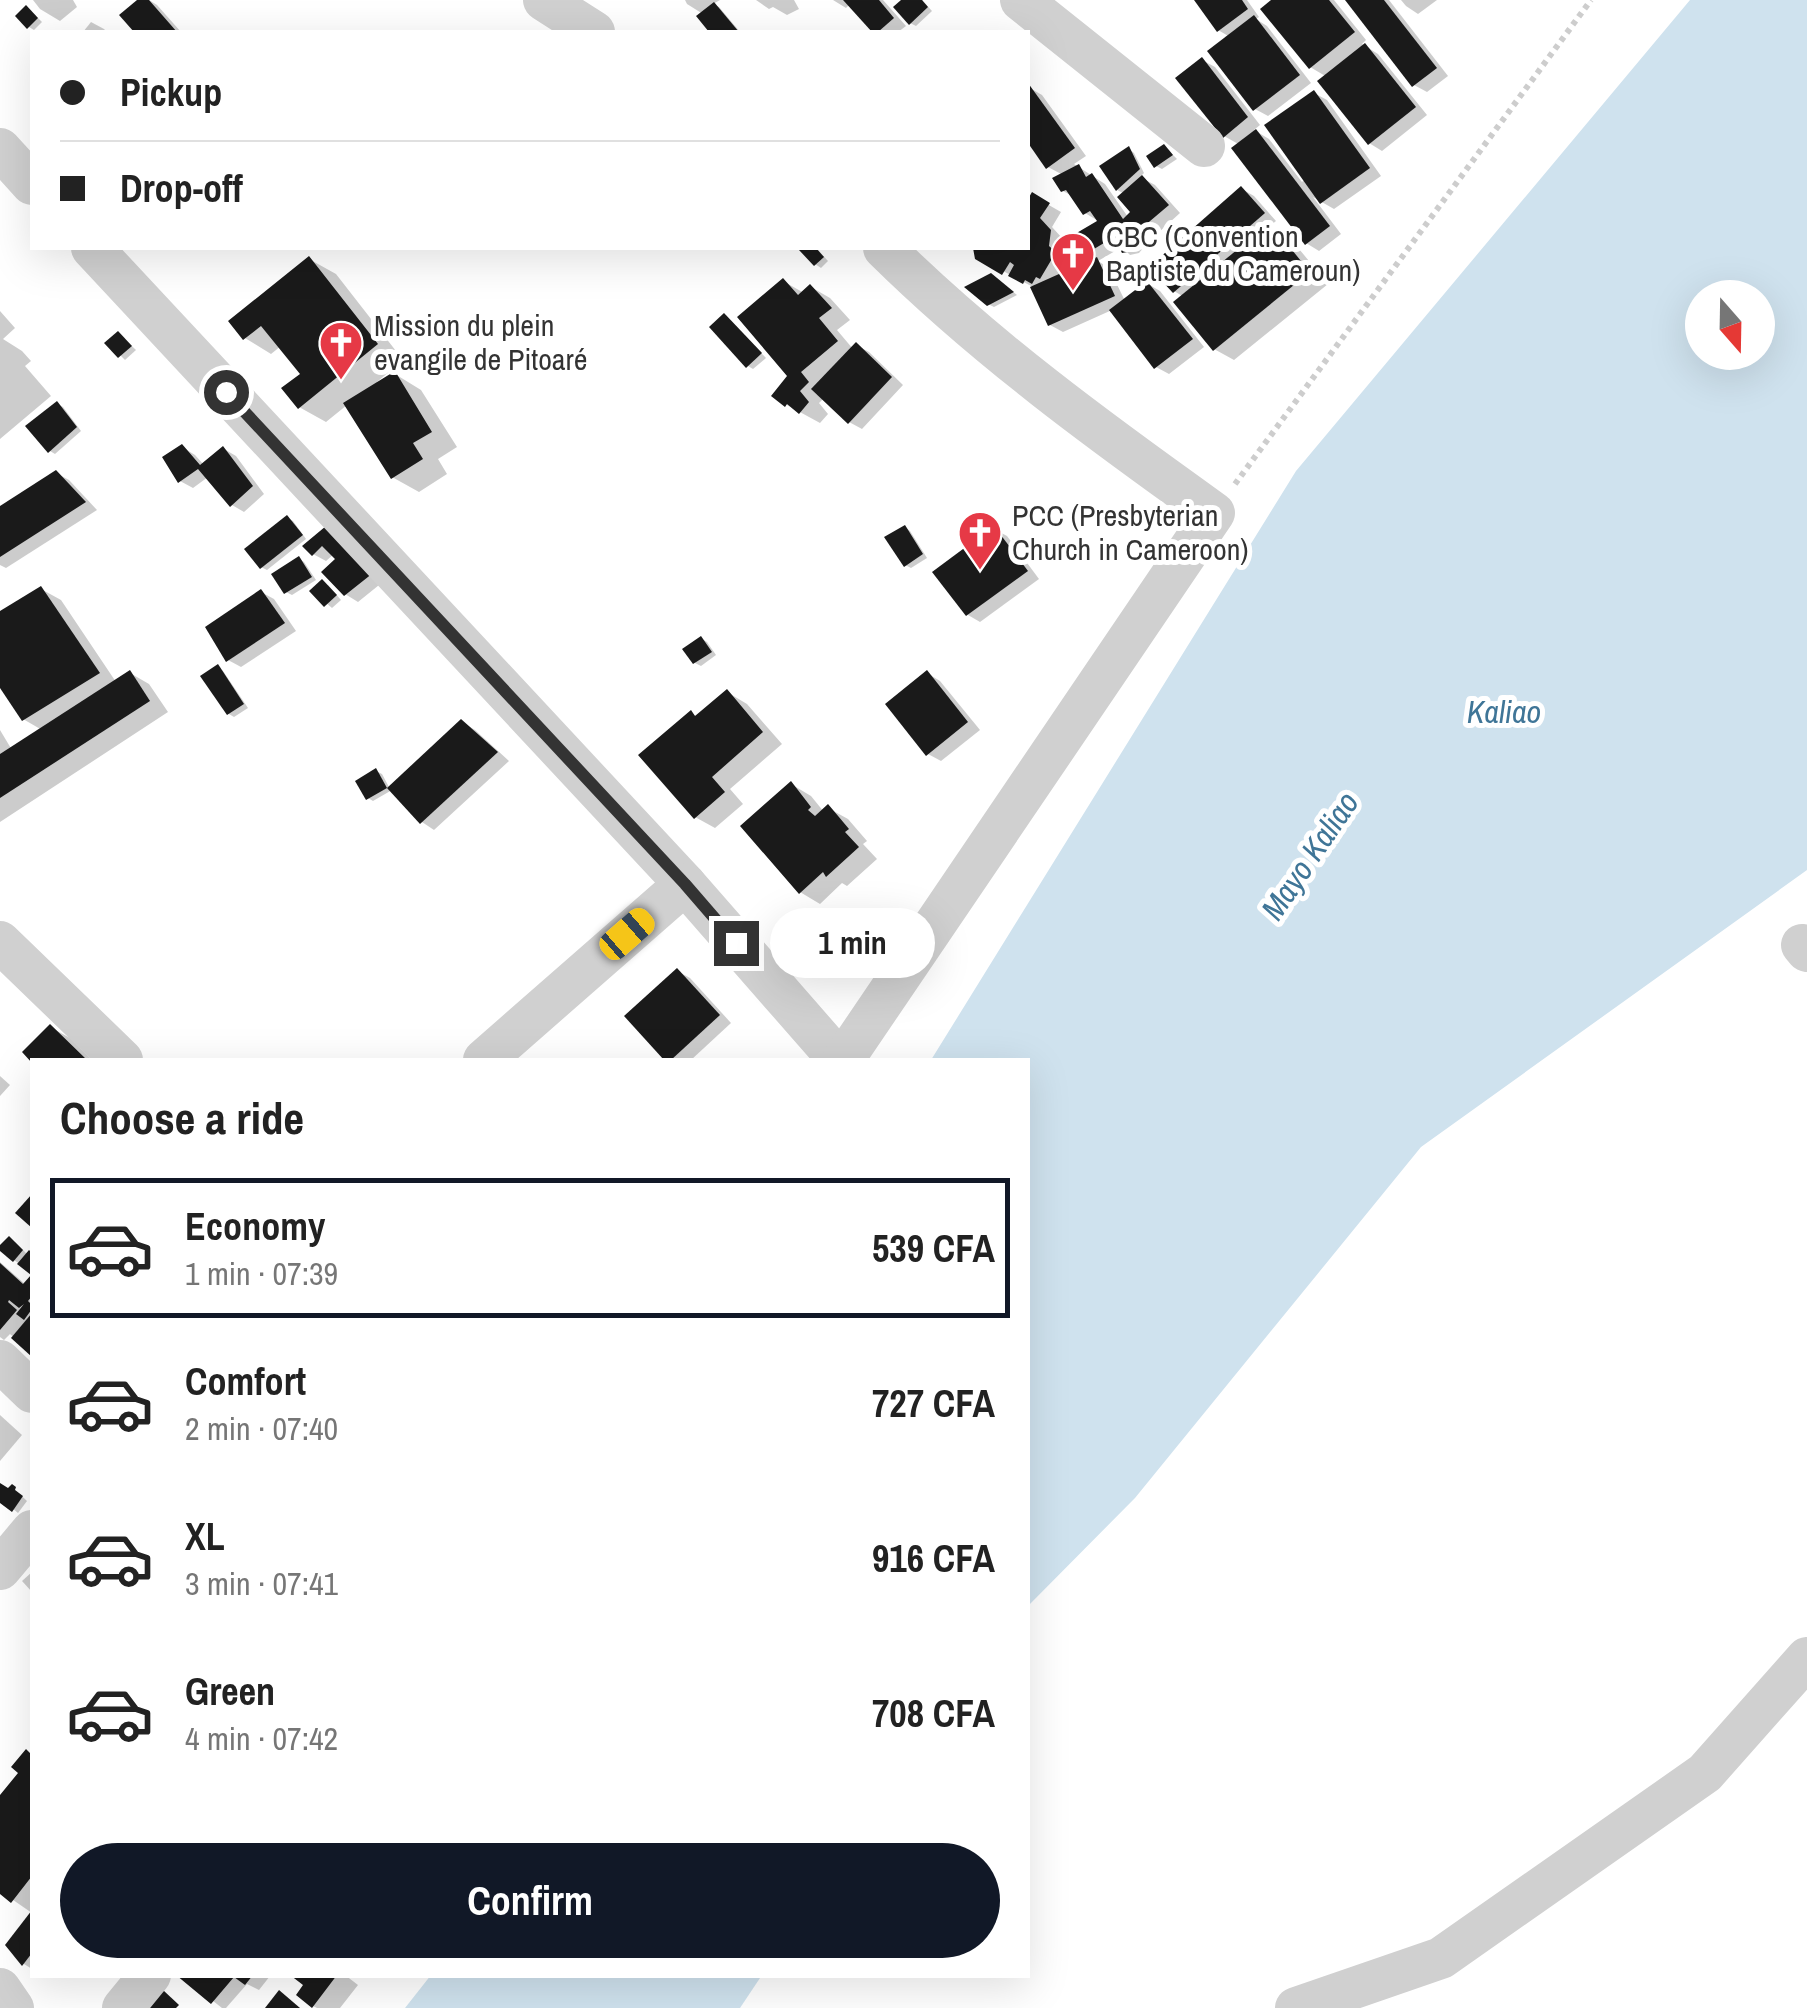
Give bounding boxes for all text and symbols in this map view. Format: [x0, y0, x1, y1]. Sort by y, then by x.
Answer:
text: Pickup [120, 67, 222, 118]
text: Drop-off [120, 163, 243, 214]
place label: CBC (Convention Baptiste du Cameroun) [1106, 216, 1360, 290]
church icon: CBC (Convention Baptiste du Cameroun) [1050, 231, 1096, 292]
north arrow [1685, 280, 1775, 370]
map controls [1685, 280, 1775, 370]
place label: Mission du plein evangile de Pitoaré [374, 305, 587, 379]
church icon: Mission du plein evangile de Pitoaré [318, 320, 364, 381]
route start [204, 370, 249, 415]
place label: PCC (Presbyterian Church in Cameroon) [1012, 495, 1249, 569]
church icon: PCC (Presbyterian Church in Cameroon) [957, 510, 1003, 571]
water label: Kaliao [1467, 690, 1541, 733]
water label: Mayo Kaliao [1251, 783, 1368, 928]
car [595, 903, 659, 965]
callout: 1 min [771, 908, 936, 978]
route end [714, 921, 759, 966]
text: 1 min [818, 921, 887, 964]
text: Choose a ride [60, 1087, 304, 1148]
text: Economy [185, 1201, 325, 1252]
icon: car [65, 1203, 155, 1293]
text: 539 CFA [872, 1223, 995, 1274]
text: 1 min · 07:39 [185, 1252, 338, 1295]
text: Comfort [185, 1356, 306, 1407]
icon: car [65, 1358, 155, 1448]
text: 727 CFA [872, 1378, 995, 1429]
text: 2 min · 07:40 [185, 1407, 338, 1450]
text: XL [185, 1511, 225, 1562]
icon: car [65, 1513, 155, 1603]
text: 916 CFA [872, 1533, 995, 1584]
text: 3 min · 07:41 [185, 1562, 338, 1605]
text: Green [185, 1666, 275, 1717]
icon: car [65, 1668, 155, 1758]
text: 708 CFA [872, 1688, 995, 1739]
text: 4 min · 07:42 [185, 1717, 338, 1760]
button: Confirm [60, 1843, 1000, 1958]

